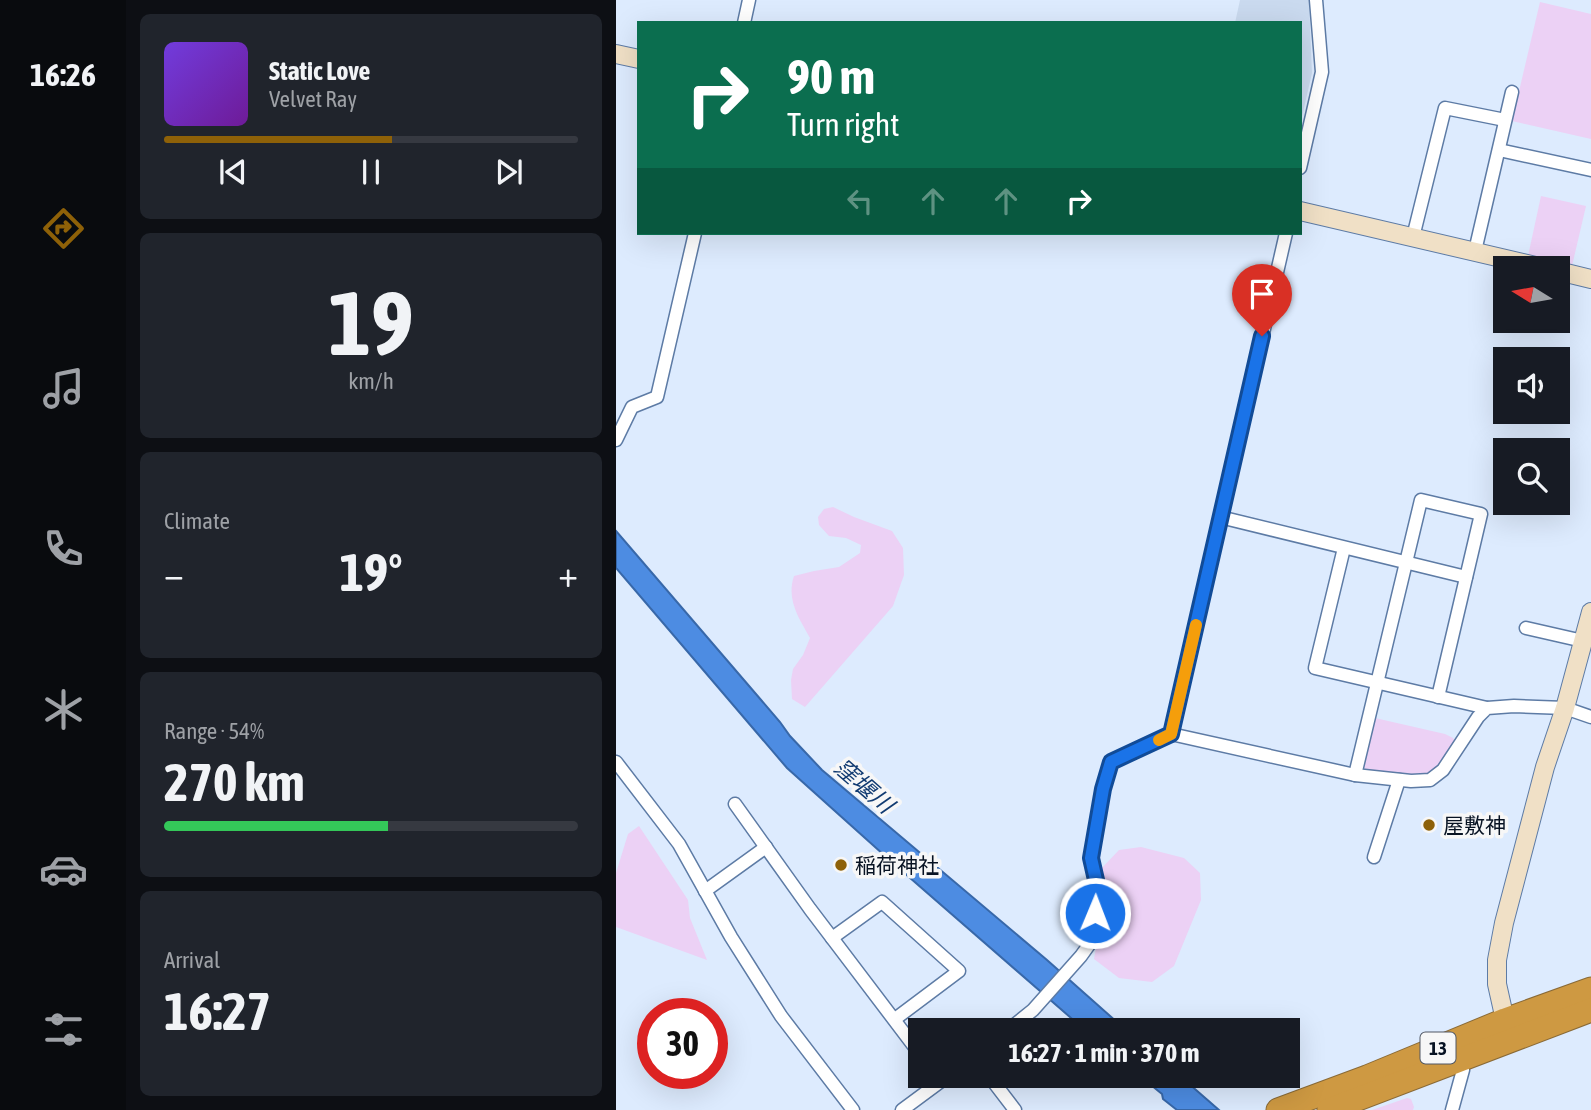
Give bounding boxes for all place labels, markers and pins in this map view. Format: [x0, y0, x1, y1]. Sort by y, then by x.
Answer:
pin [1232, 264, 1292, 336]
place label: 屋敷神 [1443, 813, 1506, 837]
marker: 屋敷神 [1421, 817, 1437, 833]
place label: 稲荷神社 [855, 853, 939, 877]
marker: 稲荷神社 [833, 857, 849, 873]

